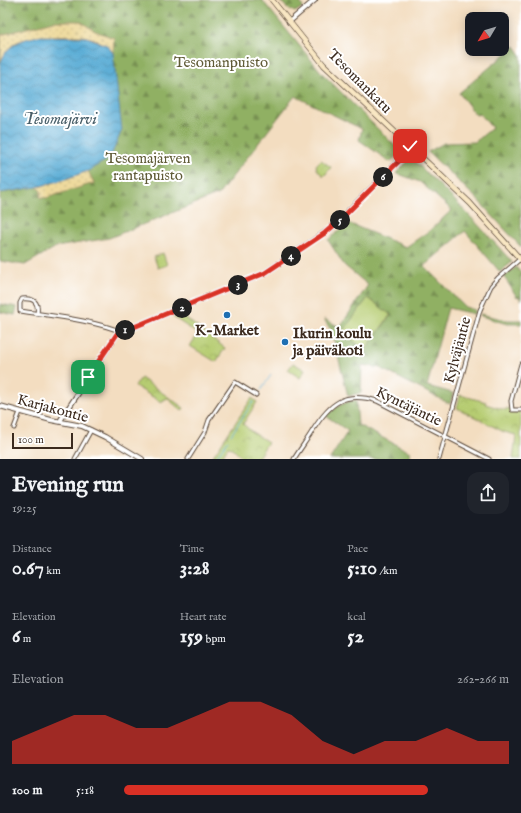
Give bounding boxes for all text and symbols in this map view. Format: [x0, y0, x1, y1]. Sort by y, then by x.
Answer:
north arrow [465, 12, 509, 56]
map controls [465, 12, 509, 56]
street label: Tesomankatu [323, 45, 396, 118]
park label: Tesomanpuisto [174, 53, 268, 72]
water label: Tesomajärvi [23, 110, 98, 130]
pin [393, 129, 427, 163]
icon: check [399, 135, 421, 157]
park label: Tesomajärven rantapuisto [106, 149, 190, 185]
pin: 6 [373, 167, 393, 187]
text: 6 [381, 170, 385, 184]
pin: 5 [330, 210, 350, 230]
text: 5 [338, 213, 342, 227]
pin: 4 [281, 246, 301, 266]
text: 4 [288, 249, 294, 263]
pin: 3 [228, 275, 248, 295]
text: 3 [236, 278, 240, 292]
pin: 2 [172, 298, 192, 318]
text: 2 [179, 301, 185, 315]
marker: K-Market [222, 310, 232, 320]
street label: Kylväjäntie [439, 315, 476, 385]
pin: 1 [115, 320, 135, 340]
place label: K-Market [195, 321, 260, 340]
text: 1 [123, 323, 127, 337]
place label: Ikurin koulu ja päiväkoti [291, 324, 372, 360]
marker: Ikurin koulu ja päiväkoti [280, 337, 290, 347]
pin [71, 360, 105, 394]
icon: arrive [77, 366, 99, 388]
street label: Kyntäjäntie [373, 382, 445, 431]
street label: Karjakontie [15, 390, 91, 427]
scale bar [12, 431, 73, 450]
text: 100 m [18, 433, 44, 447]
text: Evening run [12, 471, 124, 499]
button: share [467, 472, 509, 514]
text: 19:25 [12, 500, 37, 517]
text: Distance [12, 542, 52, 556]
text: Time [180, 542, 204, 556]
text: Pace [347, 542, 368, 556]
text: 0.67 [12, 556, 44, 581]
text: 3:28 [180, 556, 210, 581]
text: 5:10 [347, 556, 377, 581]
text: km [44, 564, 61, 578]
text: /km [377, 564, 398, 578]
text: Elevation [12, 610, 56, 624]
text: Heart rate [180, 610, 227, 624]
text: kcal [347, 610, 366, 624]
text: 6 [12, 624, 20, 649]
text: 159 [180, 624, 203, 649]
text: 52 [347, 624, 364, 649]
text: m [20, 632, 31, 646]
text: bpm [203, 632, 226, 646]
text: Elevation [12, 671, 64, 688]
text: 262–266 m [457, 671, 509, 688]
text: 100 m [12, 782, 42, 799]
text: 5:18 [76, 782, 94, 799]

